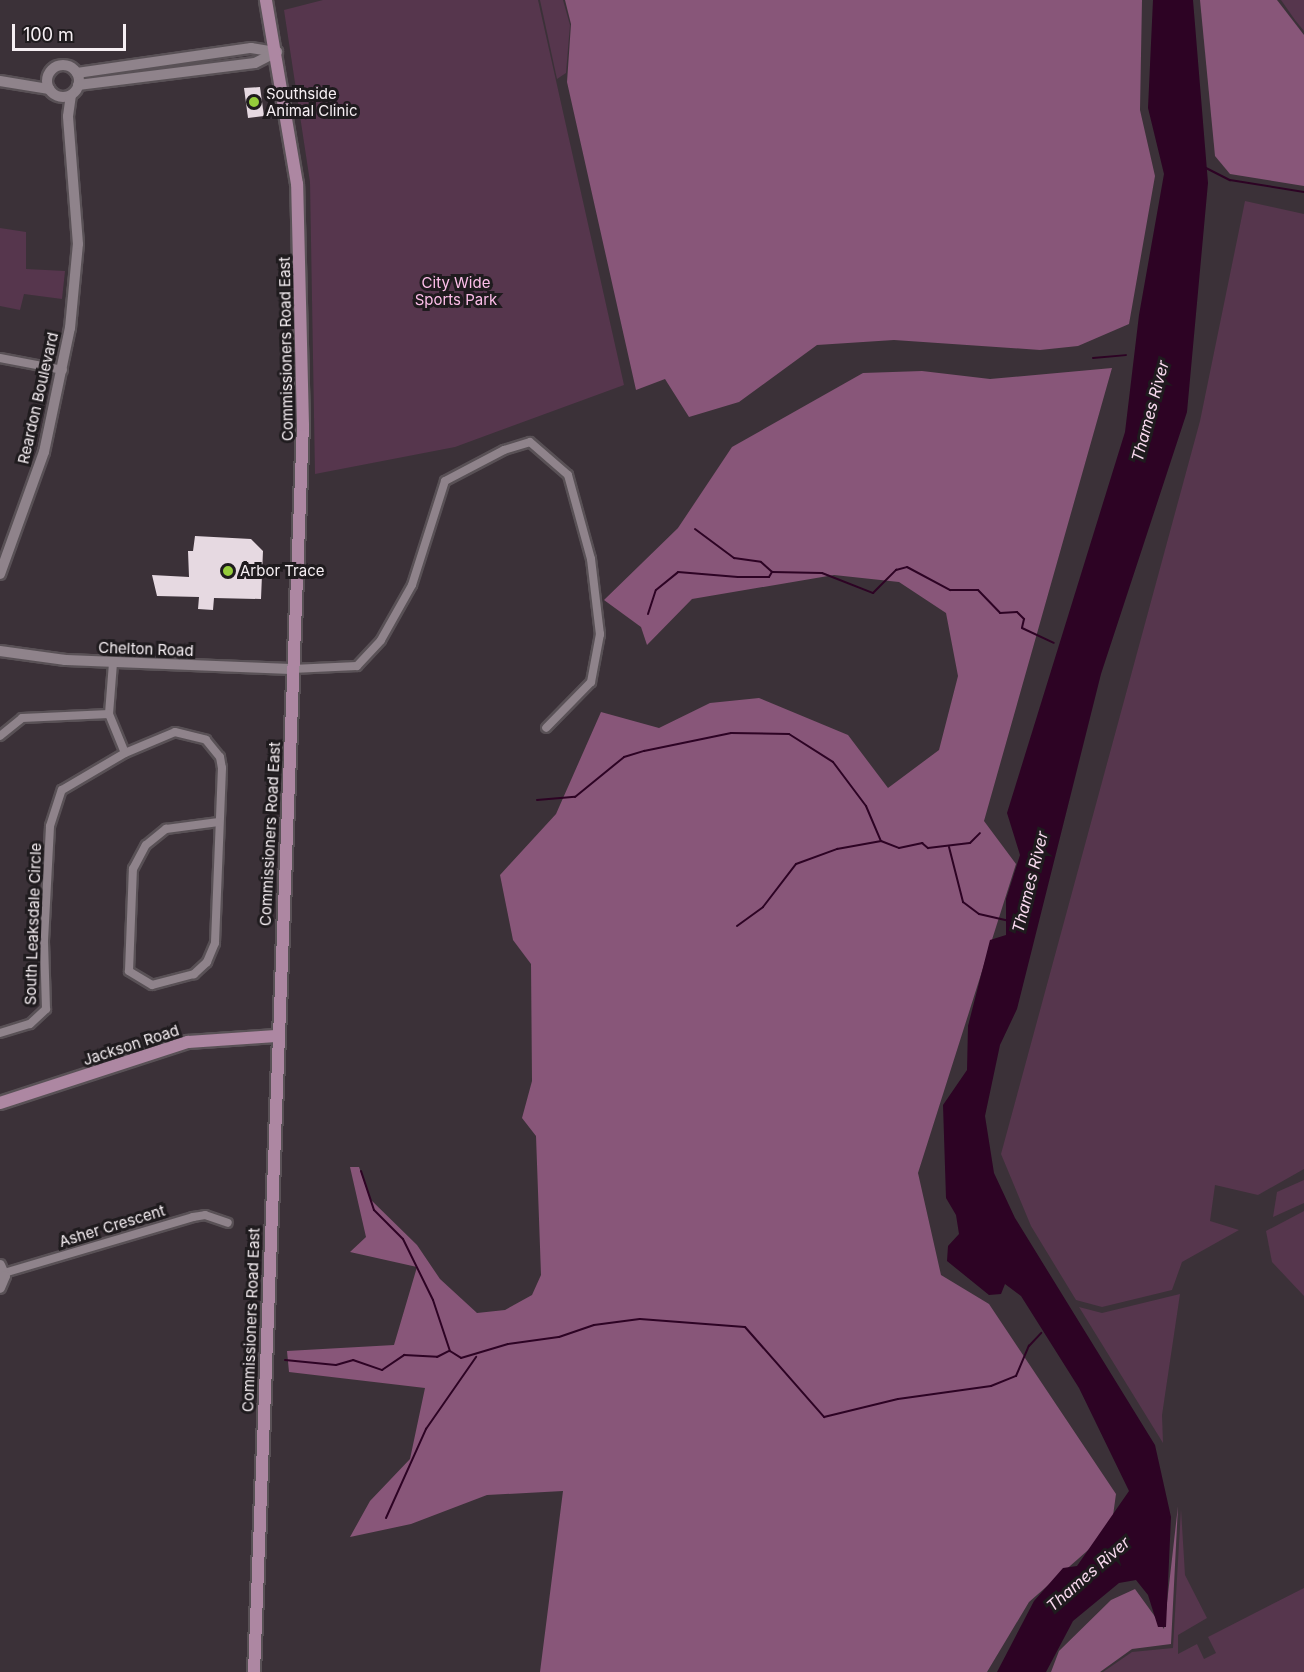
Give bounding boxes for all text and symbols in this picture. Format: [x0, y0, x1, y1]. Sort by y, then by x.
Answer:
scale bar [15, 12, 129, 50]
text: 100 m [23, 24, 74, 45]
place label: Southside Animal Clinic [266, 84, 358, 119]
marker: Southside Animal Clinic [247, 95, 261, 109]
street label: Commissioners Road East [275, 257, 297, 441]
park label: City Wide Sports Park [415, 273, 497, 308]
street label: Reardon Boulevard [14, 330, 62, 466]
water label: Thames River [1127, 358, 1173, 464]
place label: Arbor Trace [240, 562, 324, 580]
marker: Arbor Trace [221, 564, 235, 578]
street label: Chelton Road [98, 638, 194, 660]
street label: Commissioners Road East [256, 741, 284, 927]
water label: Thames River [1008, 829, 1052, 935]
street label: South Leaksdale Circle [21, 842, 45, 1006]
street label: Jackson Road [81, 1021, 181, 1069]
street label: Asher Crescent [57, 1201, 167, 1251]
street label: Commissioners Road East [239, 1228, 263, 1412]
water label: Thames River [1042, 1533, 1134, 1615]

